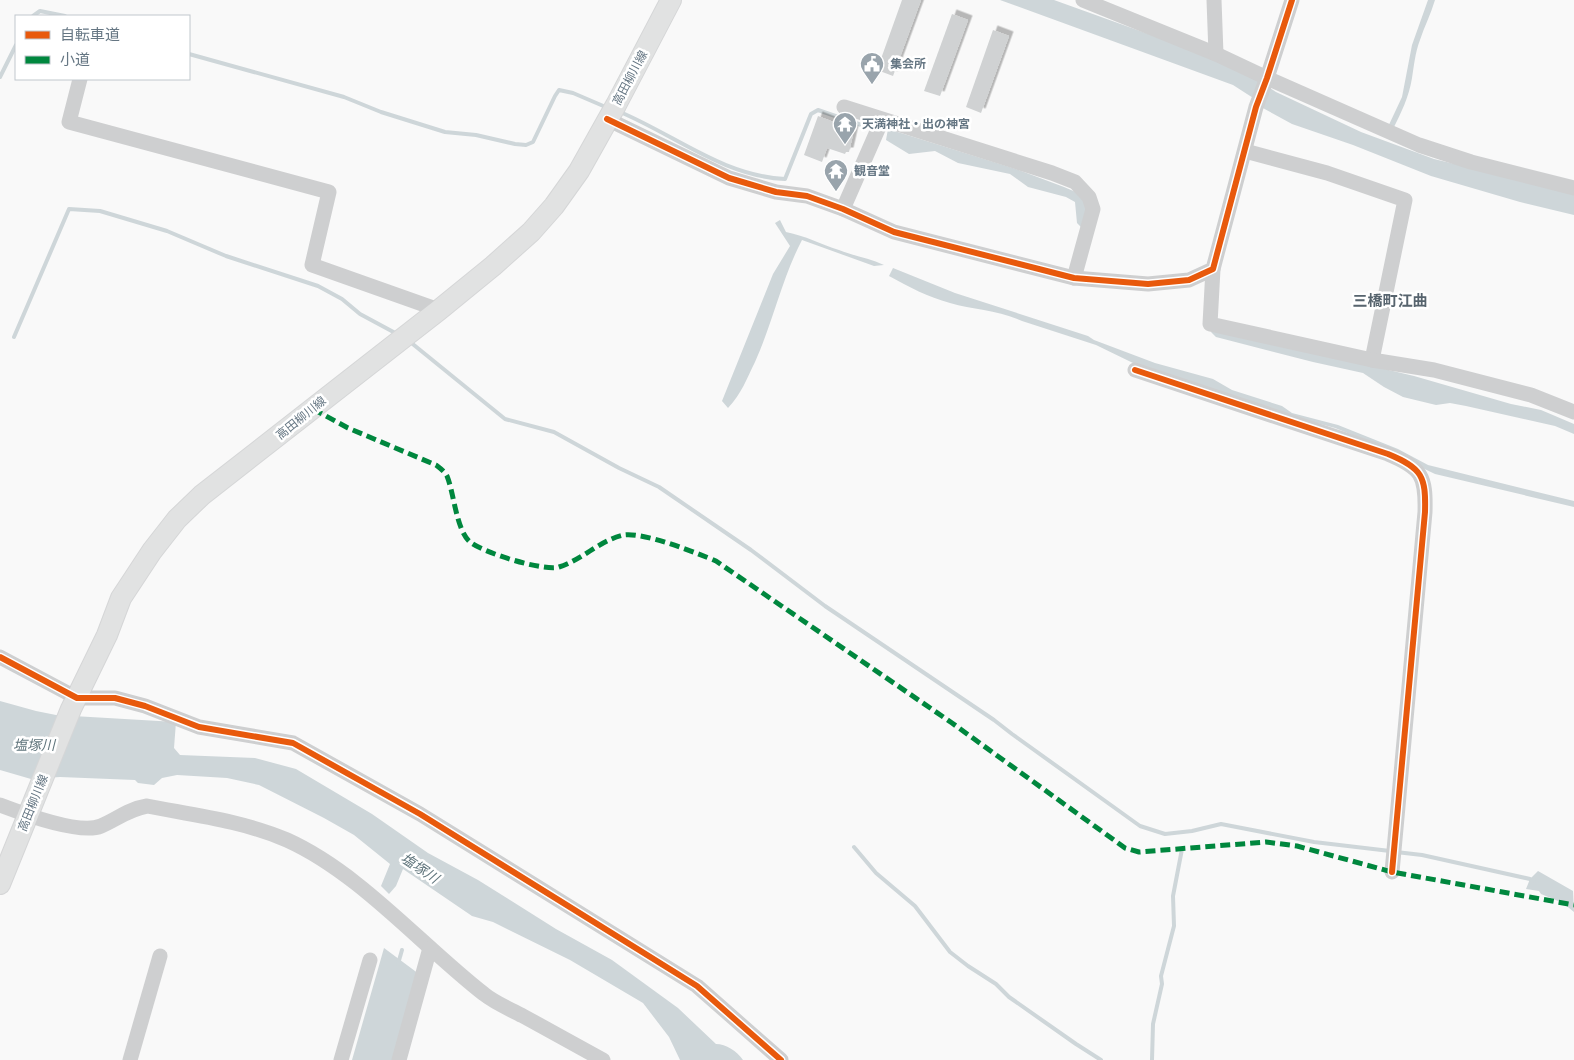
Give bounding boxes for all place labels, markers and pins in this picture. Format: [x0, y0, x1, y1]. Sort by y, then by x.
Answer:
public building icon: 集会所 [859, 51, 885, 85]
place label: 集会所 [890, 57, 926, 71]
temple icon: 天満神社・出の神宮 [832, 111, 858, 145]
place label: 天満神社・出の神宮 [862, 117, 970, 131]
temple icon: 観音堂 [823, 158, 849, 192]
place label: 観音堂 [854, 164, 890, 178]

